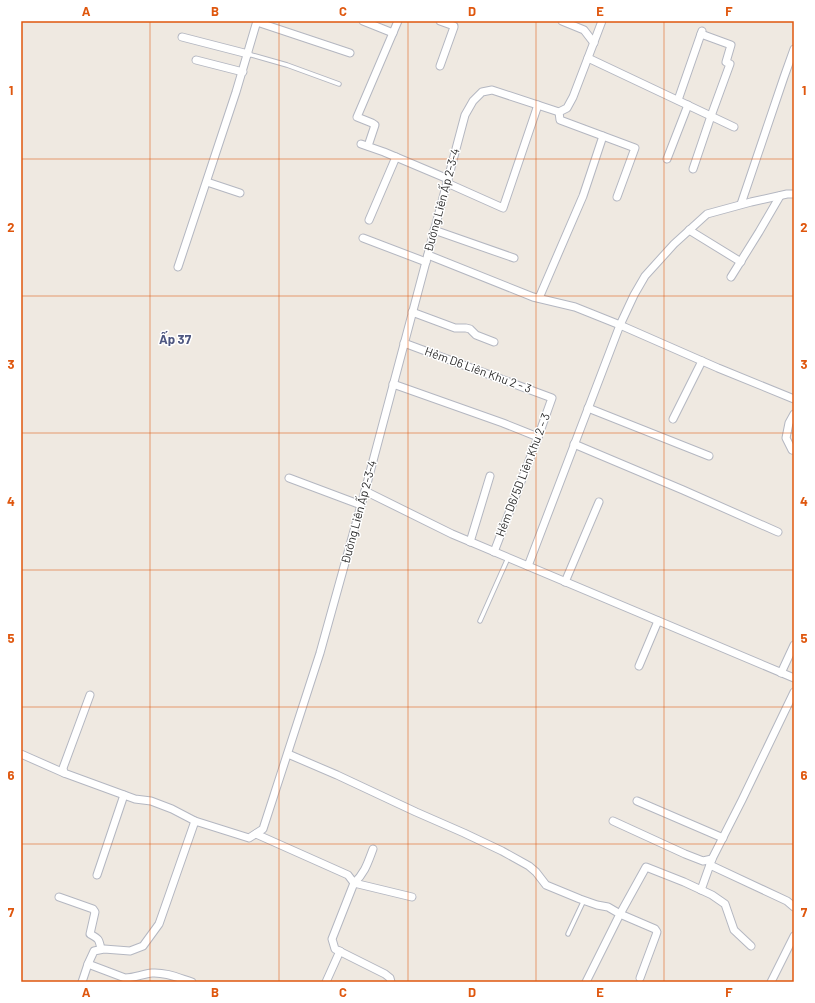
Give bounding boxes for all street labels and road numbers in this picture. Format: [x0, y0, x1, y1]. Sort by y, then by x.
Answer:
street label: Đường Liên Ấp 2-3-4 [421, 147, 462, 253]
street label: Hẻm D6 Liên Khu 2 - 3 [423, 343, 534, 395]
street label: Hẻm D6/5D Liên Khu 2 - 3 [492, 411, 552, 538]
street label: Đường Liên Ấp 2-3-4 [338, 459, 379, 565]

